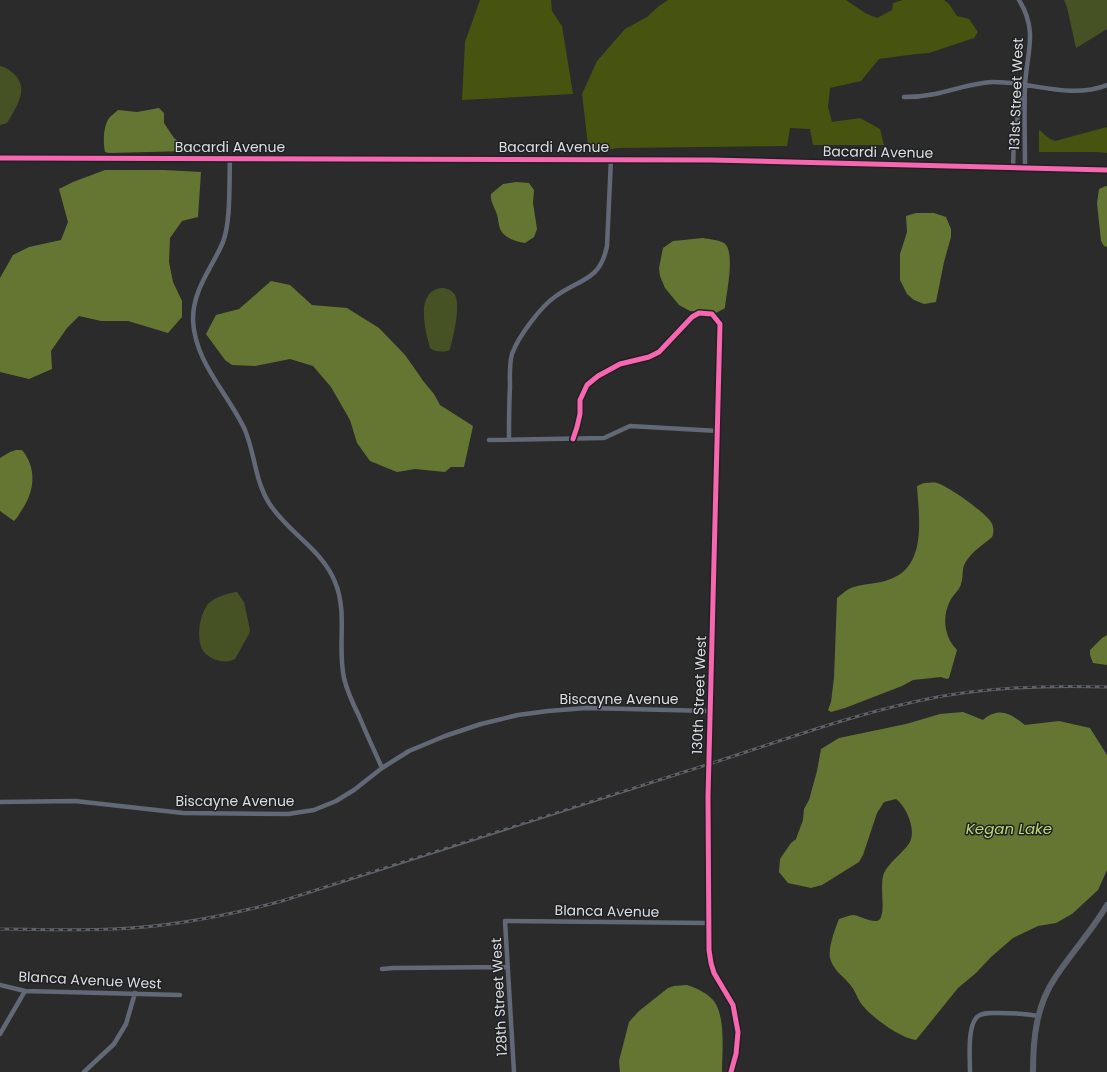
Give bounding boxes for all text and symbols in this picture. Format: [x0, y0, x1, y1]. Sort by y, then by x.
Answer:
street label: 131st Street West [1004, 37, 1028, 151]
street label: Bacardi Avenue [175, 137, 286, 157]
street label: Bacardi Avenue [499, 137, 610, 157]
street label: Bacardi Avenue [823, 141, 934, 163]
street label: 130th Street West [687, 635, 711, 755]
street label: Biscayne Avenue [559, 689, 679, 709]
street label: Biscayne Avenue [175, 791, 295, 811]
water label: Kegan Lake [966, 818, 1052, 839]
street label: Blanca Avenue [554, 900, 660, 922]
street label: 128th Street West [486, 937, 512, 1057]
street label: Blanca Avenue West [18, 966, 162, 994]

